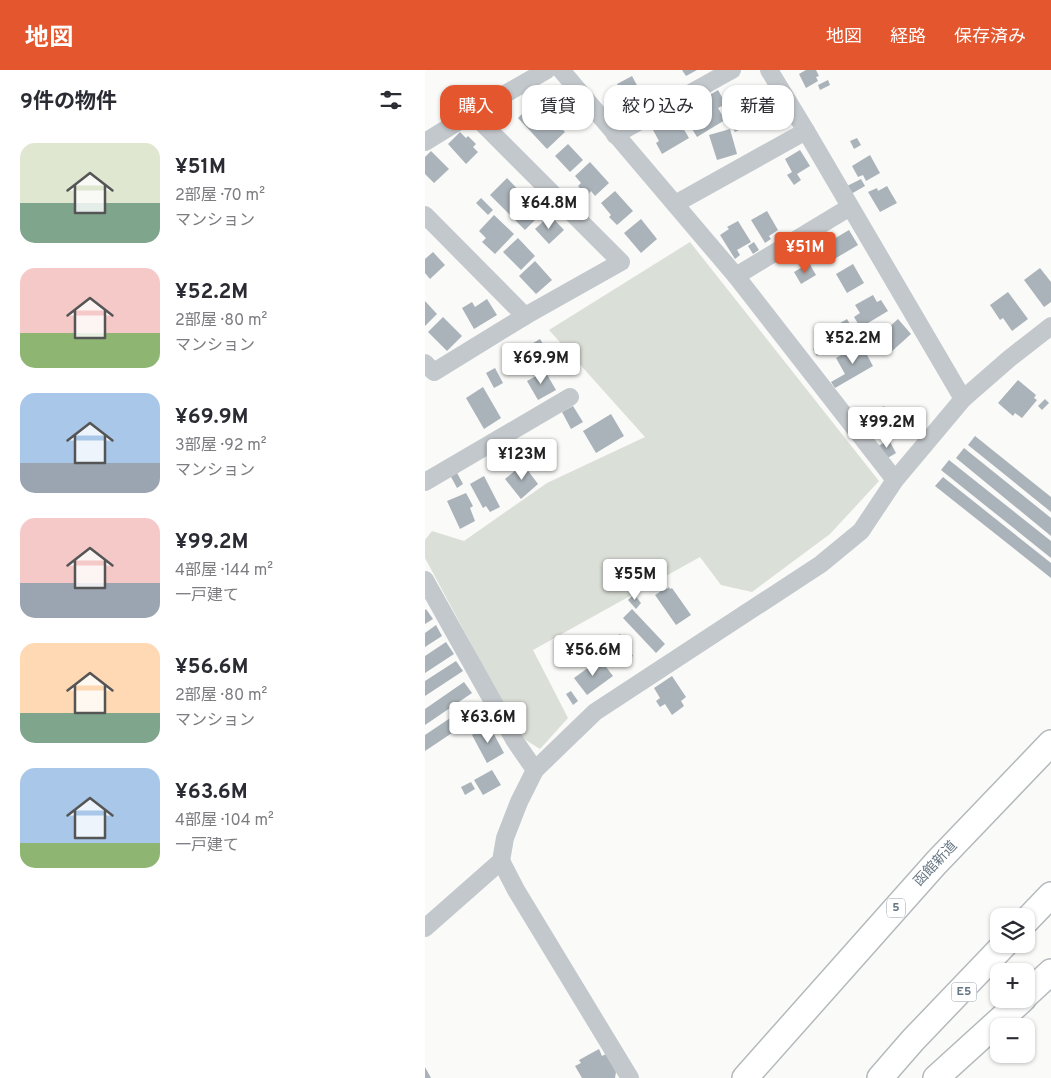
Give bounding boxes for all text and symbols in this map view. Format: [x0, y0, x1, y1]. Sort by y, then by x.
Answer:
text: 地図 [25, 24, 73, 54]
text: 地図 [826, 26, 862, 49]
text: 経路 [890, 26, 926, 49]
text: 保存済み [954, 26, 1026, 49]
chip: 購入 [440, 85, 512, 130]
chip: 賃貸 [522, 85, 594, 130]
chip: 絞り込み [604, 85, 712, 130]
chip: 新着 [722, 85, 794, 130]
icon: filters [377, 86, 405, 114]
text: 9件の物件 [20, 89, 117, 116]
text: ¥51M [175, 154, 226, 181]
icon: home [60, 163, 120, 223]
text: 2部屋 · 70 m² [175, 186, 265, 206]
pin: ¥64.8M [508, 188, 590, 230]
text: ¥64.8M [521, 194, 577, 214]
text: マンション [175, 211, 255, 231]
pin: ¥51M [775, 232, 835, 274]
text: ¥51M [786, 238, 824, 258]
text: ¥52.2M [175, 279, 248, 306]
icon: home [60, 288, 120, 348]
text: 2部屋 · 80 m² [175, 311, 267, 331]
pin: ¥52.2M [812, 322, 894, 365]
text: ¥52.2M [825, 329, 881, 349]
text: マンション [175, 336, 255, 356]
pin: ¥69.9M [500, 342, 582, 385]
text: ¥69.9M [513, 349, 569, 369]
text: ¥69.9M [175, 404, 249, 431]
pin: ¥99.2M [846, 406, 928, 449]
icon: home [60, 413, 120, 473]
text: ¥99.2M [859, 413, 915, 433]
text: 3部屋 · 92 m² [175, 436, 267, 456]
pin: ¥123M [487, 438, 557, 481]
text: ¥123M [498, 445, 546, 465]
text: マンション [175, 461, 255, 481]
text: ¥99.2M [175, 529, 249, 556]
icon: home [60, 538, 120, 598]
pin: ¥55M [605, 558, 665, 601]
text: 4部屋 · 144 m² [175, 561, 273, 581]
text: ¥55M [614, 565, 656, 585]
text: 一戸建て [175, 586, 239, 606]
pin: ¥56.6M [552, 634, 634, 677]
text: ¥56.6M [565, 641, 621, 661]
text: ¥56.6M [175, 654, 249, 681]
icon: home [60, 663, 120, 723]
text: 2部屋 · 80 m² [175, 686, 267, 706]
pin: ¥63.6M [447, 702, 529, 744]
text: ¥63.6M [460, 708, 516, 728]
text: マンション [175, 711, 255, 731]
text: ¥63.6M [175, 779, 248, 806]
icon: home [60, 788, 120, 848]
text: 4部屋 · 104 m² [175, 811, 274, 831]
text: 一戸建て [175, 836, 239, 856]
street label: 函館新道 [911, 838, 961, 890]
road number: 5 [887, 898, 905, 918]
map controls [990, 908, 1035, 1063]
button: layers [990, 908, 1035, 953]
button: + [990, 963, 1035, 1008]
road number: E5 [951, 982, 977, 1002]
button: − [990, 1018, 1035, 1063]

